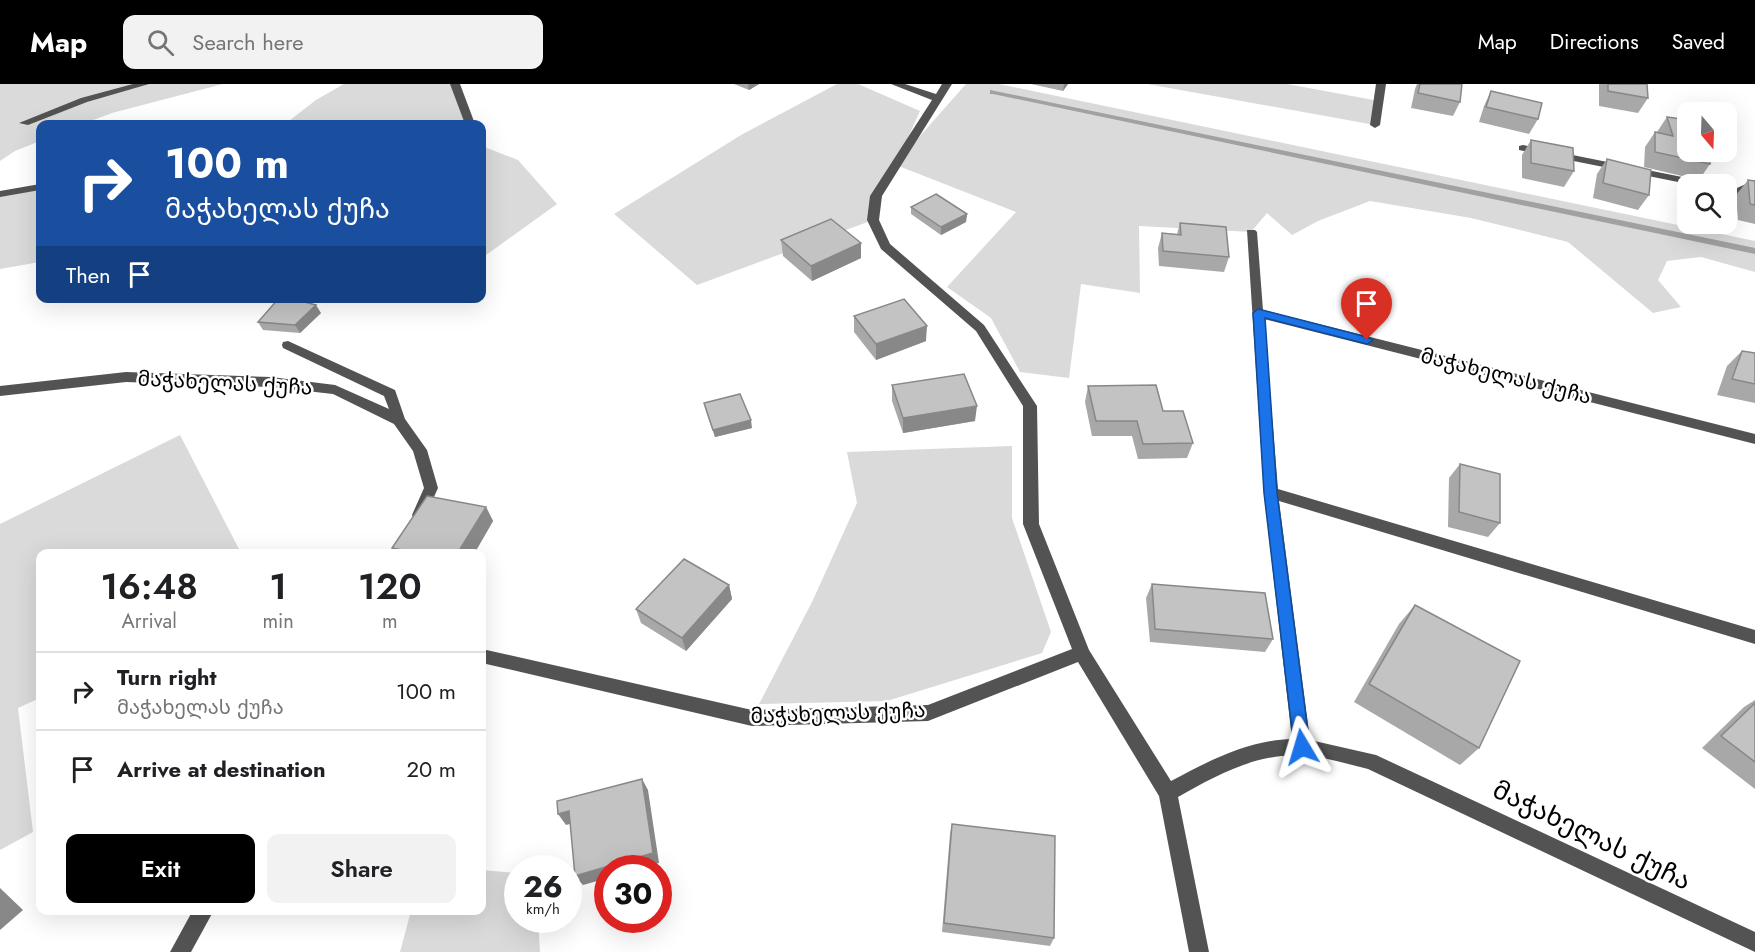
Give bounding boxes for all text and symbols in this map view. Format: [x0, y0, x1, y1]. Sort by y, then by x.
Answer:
search box [123, 15, 543, 69]
text: Map [30, 22, 87, 63]
icon: search [144, 26, 177, 59]
text: Search here [192, 26, 304, 58]
text: Map [1478, 27, 1517, 57]
text: Directions [1550, 27, 1639, 57]
text: Saved [1672, 27, 1725, 57]
north arrow [1677, 102, 1737, 162]
map controls [1677, 102, 1737, 234]
text: 100 m [165, 133, 289, 194]
icon: right [66, 144, 144, 222]
button: search [1677, 174, 1737, 234]
text: მაჭახელას ქუჩა [165, 189, 390, 228]
icon: arrive [123, 258, 156, 291]
text: Then [66, 259, 111, 291]
pin [1341, 278, 1392, 340]
icon: arrive [1350, 287, 1383, 320]
street label: მაჭახელას ქუჩა [1417, 340, 1595, 412]
street label: მაჭახელას ქუჩა [137, 363, 313, 403]
text: 16:48 [100, 560, 198, 612]
text: 1 [269, 560, 287, 612]
text: 120 [358, 560, 422, 612]
text: Arrival [122, 607, 177, 636]
text: min [262, 607, 294, 636]
text: m [382, 607, 398, 636]
text: Turn right [117, 661, 217, 693]
icon: right [66, 675, 99, 708]
text: 100 m [396, 675, 456, 707]
text: მაჭახელას ქუჩა [117, 693, 284, 722]
street label: მაჭახელას ქუჩა [750, 695, 926, 731]
position arrow [1270, 715, 1334, 779]
icon: arrive [66, 753, 99, 786]
text: Arrive at destination [117, 753, 326, 785]
text: 20 m [407, 753, 456, 785]
street label: მაჭახელას ქუჩა [1486, 770, 1698, 900]
button: Exit [66, 834, 255, 903]
button: Share [267, 834, 456, 903]
speed limit sign: 30 [594, 855, 672, 933]
text: 26 [523, 865, 563, 908]
text: km/h [526, 898, 560, 920]

